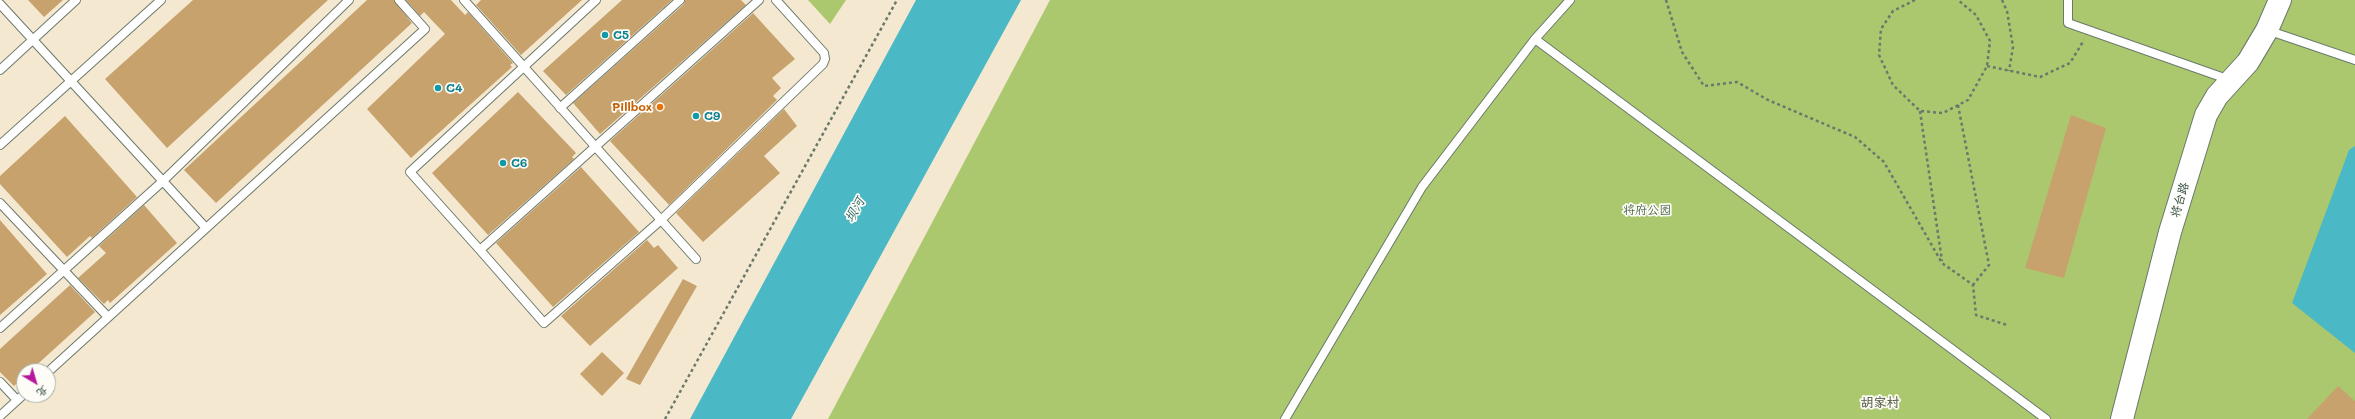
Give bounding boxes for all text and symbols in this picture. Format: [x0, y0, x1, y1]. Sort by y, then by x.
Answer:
place label: C5 [613, 28, 629, 42]
marker: C5 [600, 30, 610, 40]
place label: C4 [446, 81, 463, 95]
marker: C4 [433, 83, 443, 93]
place label: Pillbox [612, 100, 652, 114]
marker: Pillbox [655, 102, 665, 112]
place label: C9 [704, 109, 720, 123]
marker: C9 [691, 111, 701, 121]
place label: C6 [511, 156, 527, 170]
marker: C6 [498, 158, 508, 168]
street label: 将台路 [2168, 181, 2192, 219]
water label: 坝河 [842, 195, 868, 225]
park label: 将府公园 [1623, 203, 1671, 217]
north arrow [16, 363, 56, 403]
text: 北 [34, 383, 52, 401]
district label: 胡家村 [1861, 395, 1899, 411]

